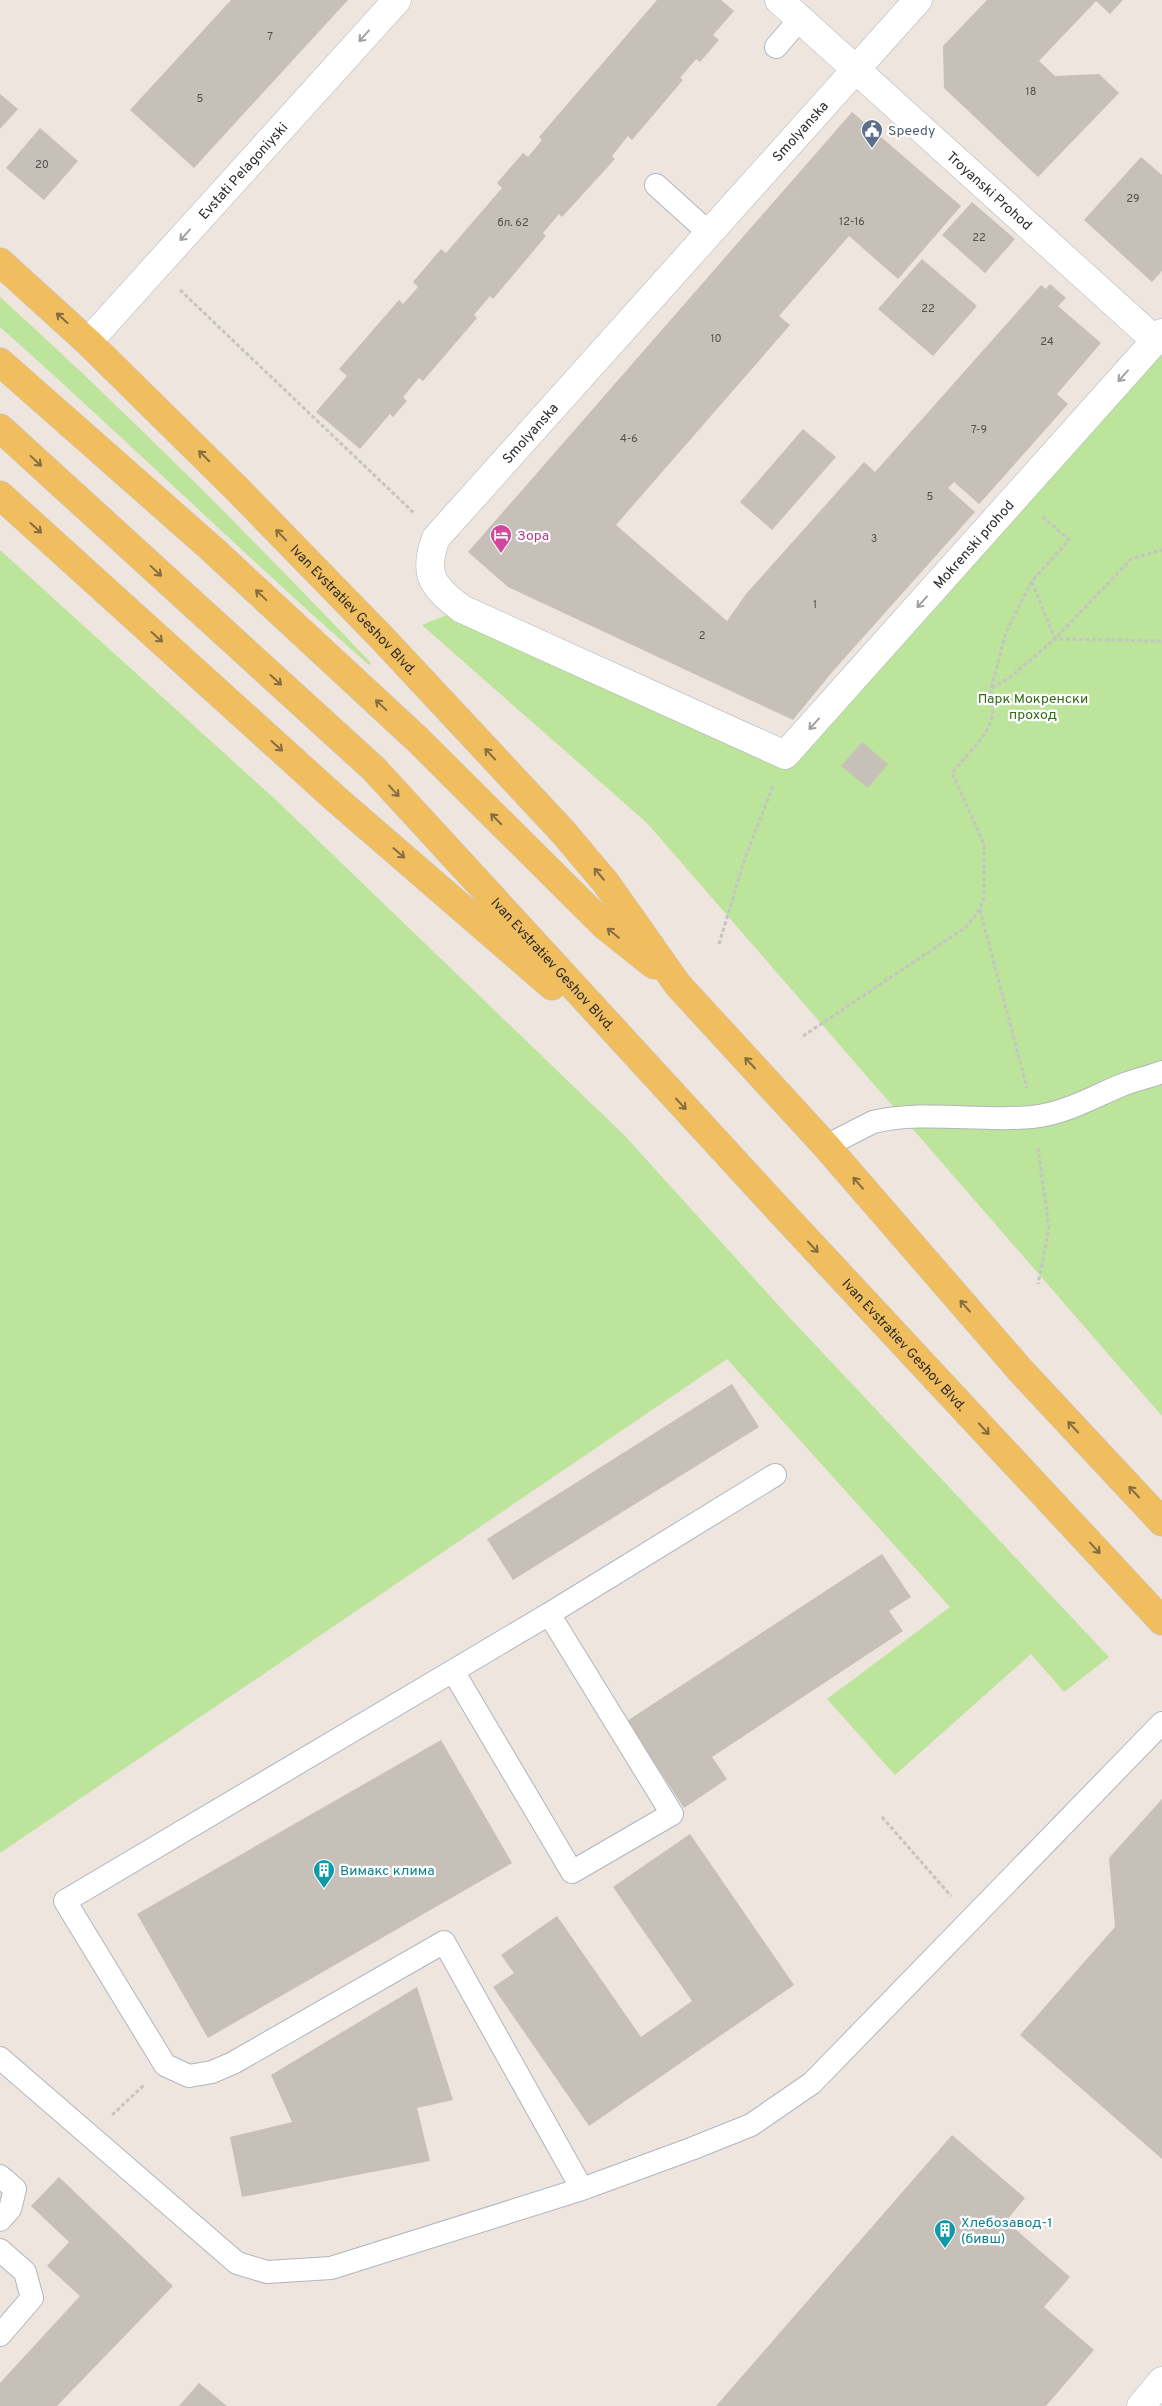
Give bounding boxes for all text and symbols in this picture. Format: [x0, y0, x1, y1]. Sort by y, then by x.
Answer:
house number: 7 [267, 30, 273, 44]
one-way arrow [358, 30, 370, 43]
house number: 18 [1026, 85, 1036, 99]
house number: 5 [197, 92, 204, 106]
street label: Smolyanska [770, 98, 833, 166]
public building icon: Speedy [860, 118, 884, 149]
street label: Evstati Pelagoniyski [196, 120, 292, 224]
place label: Speedy [888, 123, 935, 140]
street label: Troyanski Prohod [943, 149, 1035, 234]
house number: 20 [35, 158, 49, 172]
house number: 29 [1126, 192, 1140, 206]
house number: 12-16 [839, 215, 865, 229]
house number: бл. 62 [497, 216, 529, 230]
one-way arrow [179, 228, 191, 241]
house number: 22 [972, 231, 986, 245]
house number: 22 [921, 302, 935, 316]
one-way arrow [56, 312, 69, 324]
house number: 10 [710, 332, 722, 346]
house number: 24 [1040, 335, 1054, 349]
one-way arrow [1117, 370, 1129, 383]
street label: Smolyanska [500, 400, 563, 468]
house number: 7-9 [971, 423, 987, 437]
house number: 4-6 [620, 432, 638, 446]
one-way arrow [197, 450, 210, 462]
one-way arrow [29, 455, 42, 467]
house number: 5 [927, 490, 934, 504]
street label: Mokrenski prohod [931, 497, 1019, 593]
one-way arrow [30, 522, 43, 534]
hotel icon: Зора [489, 523, 513, 554]
one-way arrow [275, 528, 287, 541]
place label: Зора [517, 528, 549, 545]
house number: 3 [871, 532, 877, 546]
street label: Ivan Evstratiev Geshov Blvd. [286, 542, 419, 679]
one-way arrow [149, 565, 162, 577]
one-way arrow [255, 589, 268, 601]
one-way arrow [916, 596, 927, 609]
house number: 1 [813, 598, 817, 612]
house number: 2 [699, 629, 705, 643]
one-way arrow [150, 631, 163, 643]
one-way arrow [269, 674, 282, 686]
park label: Парк Мокренски проход [978, 691, 1088, 724]
one-way arrow [374, 699, 387, 711]
one-way arrow [808, 717, 819, 730]
one-way arrow [271, 740, 284, 752]
one-way arrow [484, 747, 496, 760]
one-way arrow [388, 785, 400, 798]
one-way arrow [490, 813, 502, 826]
one-way arrow [392, 848, 405, 859]
one-way arrow [593, 868, 604, 881]
street label: Ivan Evstratiev Geshov Blvd. [487, 895, 617, 1035]
one-way arrow [607, 927, 620, 938]
one-way arrow [744, 1056, 755, 1069]
one-way arrow [675, 1098, 687, 1111]
one-way arrow [853, 1177, 864, 1190]
one-way arrow [807, 1241, 819, 1253]
street label: Ivan Evstratiev Geshov Blvd. [838, 1276, 969, 1415]
one-way arrow [960, 1300, 971, 1313]
one-way arrow [1067, 1421, 1079, 1433]
one-way arrow [978, 1423, 990, 1435]
one-way arrow [1128, 1486, 1140, 1499]
one-way arrow [1089, 1542, 1101, 1555]
building icon: Вимакс клима [312, 1858, 336, 1889]
place label: Вимакс клима [340, 1863, 435, 1880]
place label: Хлебозавод-1 (бивш) [961, 2215, 1052, 2248]
building icon: Хлебозавод-1 (бивш) [933, 2218, 957, 2249]

